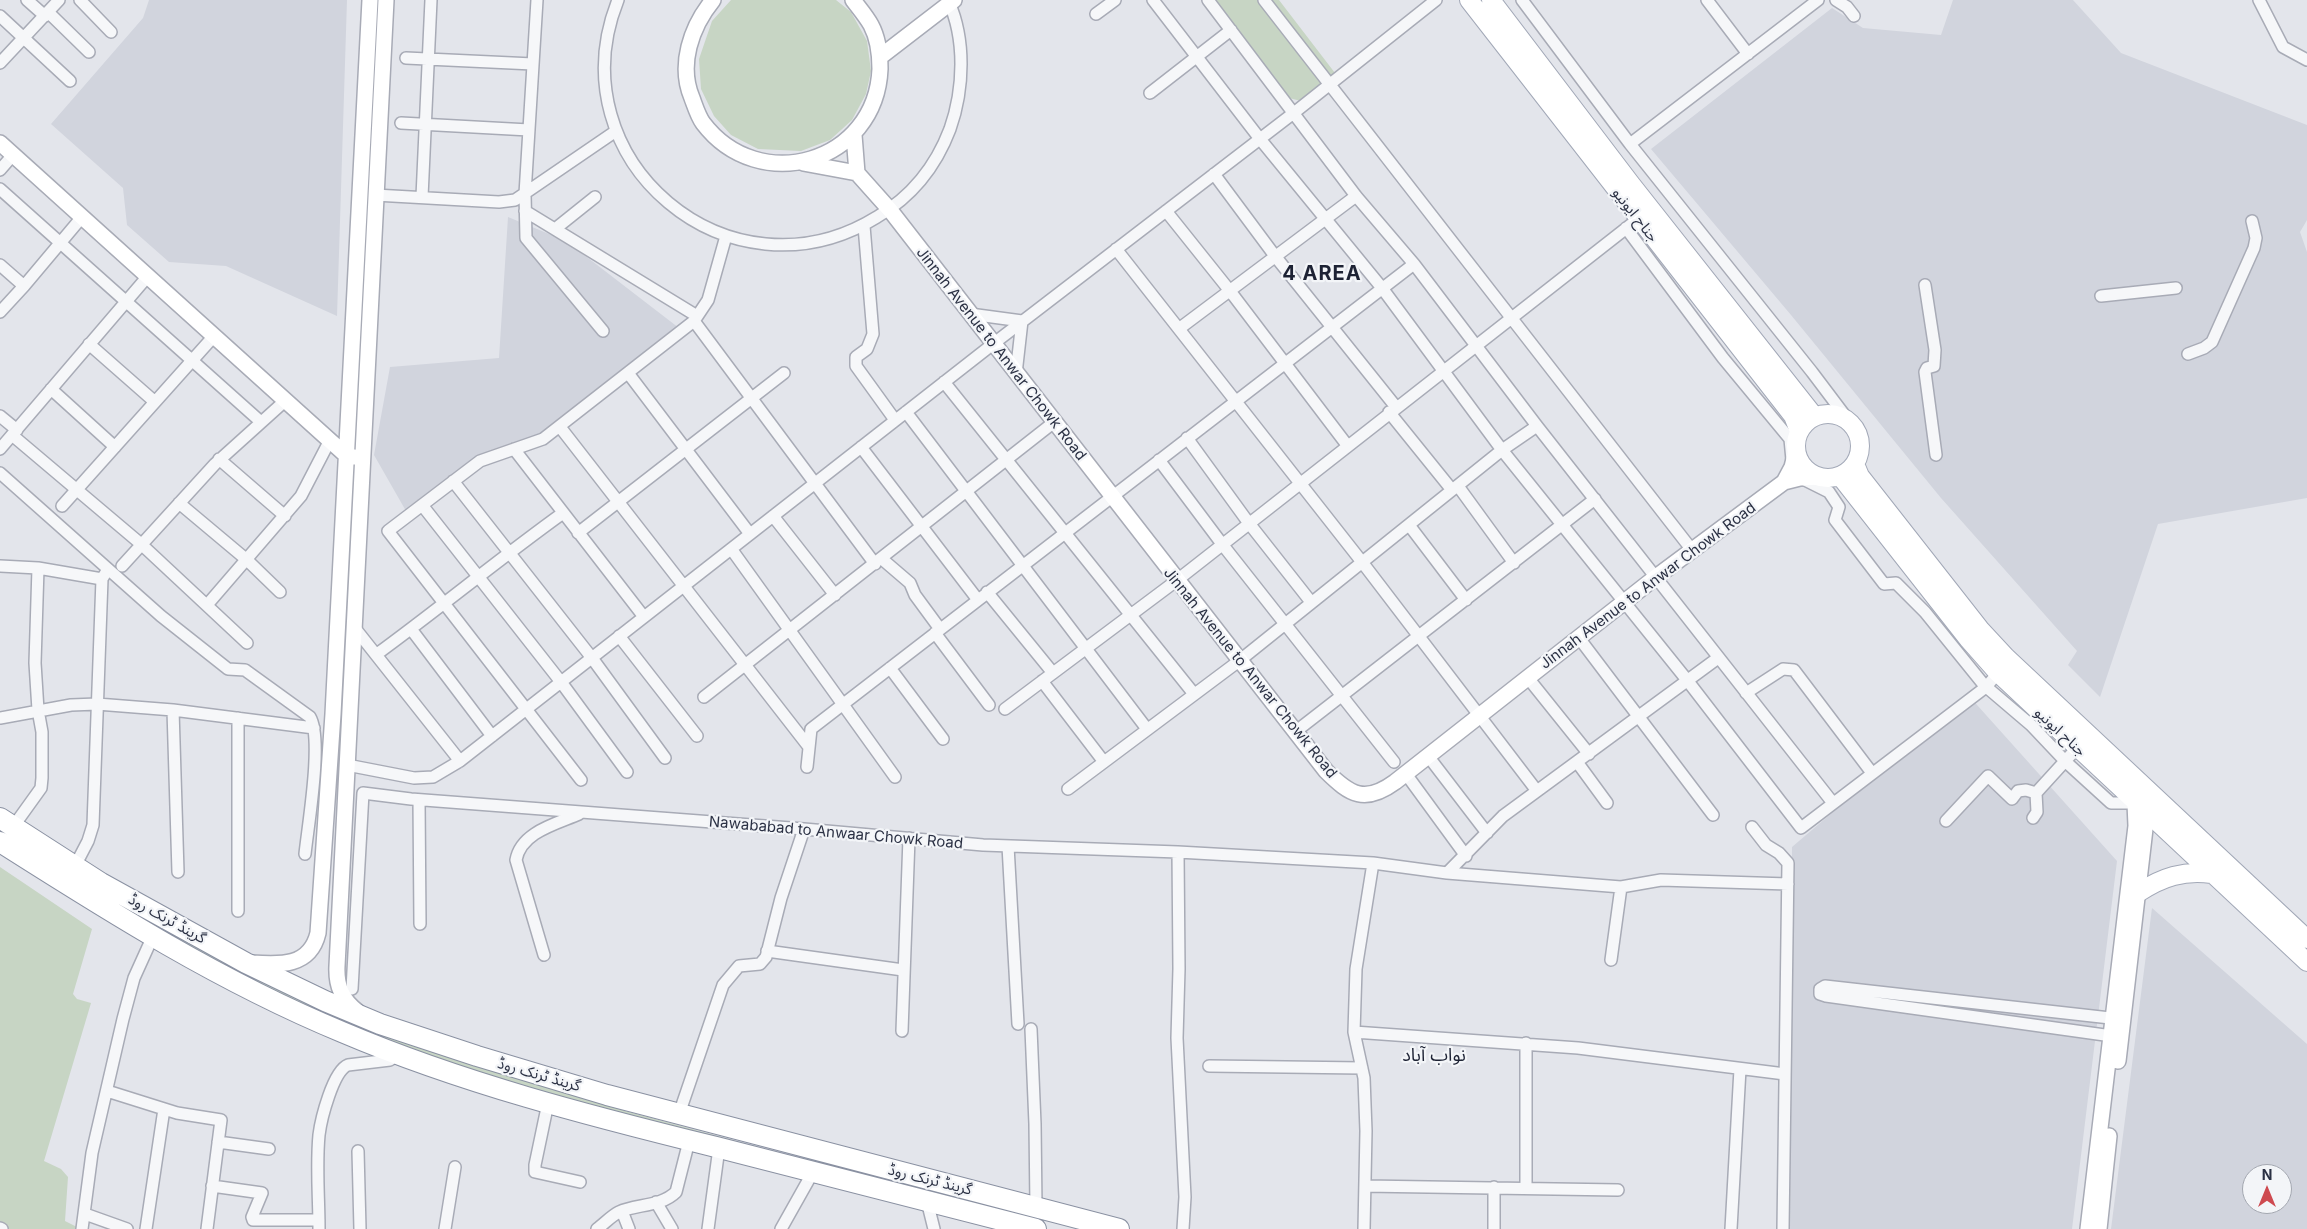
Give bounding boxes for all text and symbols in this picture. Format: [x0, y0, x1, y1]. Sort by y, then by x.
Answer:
street label: جناح ایونیو [1608, 184, 1662, 246]
street label: Jinnah Avenue to Anwar Chowk Road [912, 244, 1090, 464]
district label: 4 AREA [1282, 262, 1362, 286]
street label: Jinnah Avenue to Anwar Chowk Road [1537, 499, 1759, 673]
street label: Jinnah Avenue to Anwar Chowk Road [1159, 564, 1341, 782]
street label: جناح ایونیو [2030, 704, 2090, 760]
street label: Nawababad to Anwaar Chowk Road [708, 813, 964, 853]
street label: گرینڈ ٹرنک روڈ [125, 890, 209, 948]
district label: نواب آباد [1402, 1045, 1466, 1067]
street label: گرینڈ ٹرنک روڈ [495, 1055, 583, 1095]
street label: گرینڈ ٹرنک روڈ [886, 1161, 974, 1199]
north arrow [2242, 1164, 2292, 1214]
text: N [2262, 1166, 2272, 1183]

